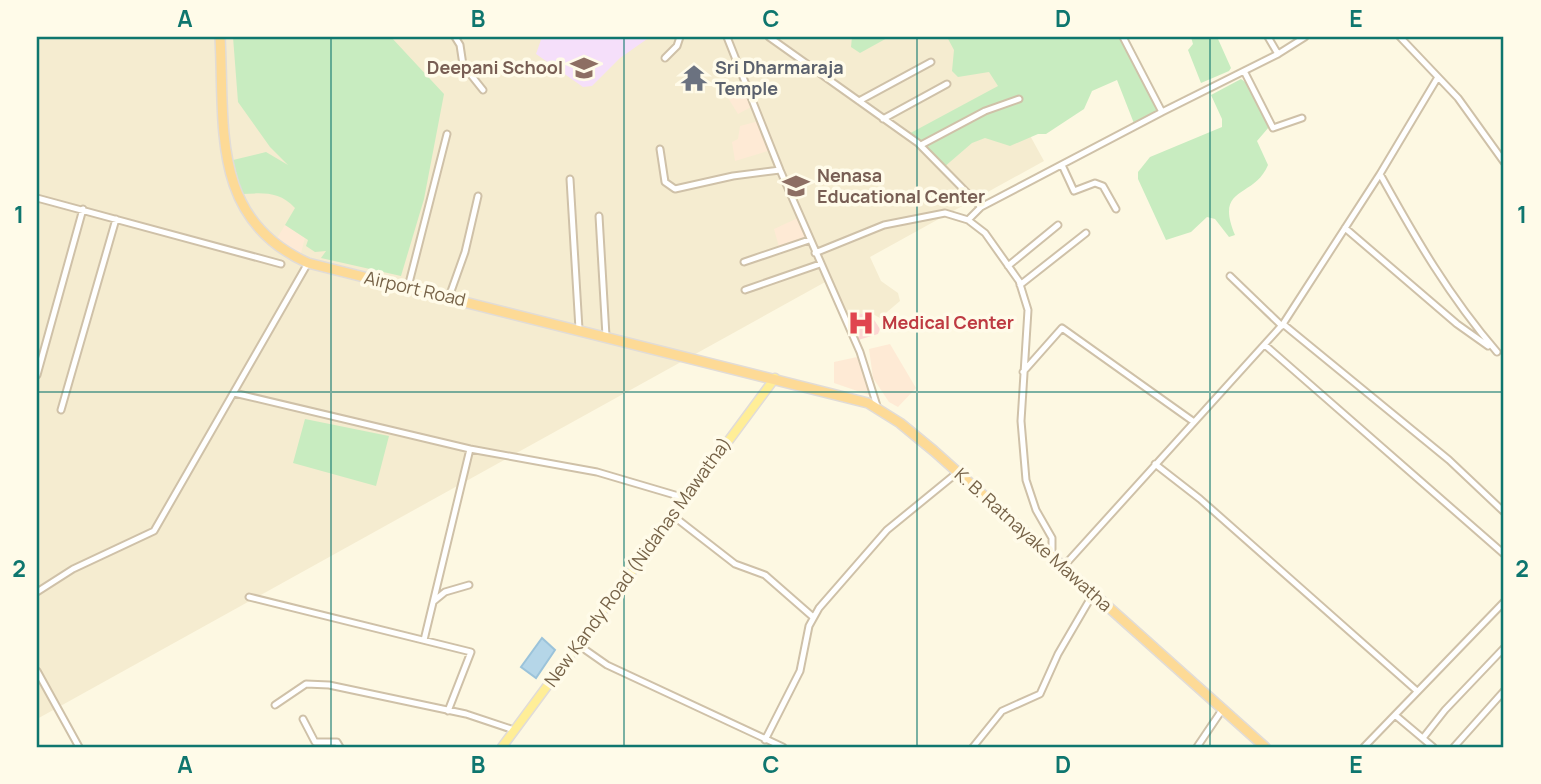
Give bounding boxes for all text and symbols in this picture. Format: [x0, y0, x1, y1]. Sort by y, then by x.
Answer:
text: A [177, 2, 193, 34]
text: B [471, 2, 485, 34]
text: C [763, 2, 780, 34]
text: D [1055, 2, 1071, 34]
text: E [1349, 2, 1363, 34]
school or university icon: Deepani School [569, 53, 599, 83]
place label: Deepani School [427, 55, 563, 79]
place label: Sri Dharmaraja Temple [715, 55, 844, 100]
temple icon: Sri Dharmaraja Temple [679, 63, 709, 93]
place label: Nenasa Educational Center [817, 163, 985, 208]
school or university icon: Nenasa Educational Center [781, 171, 811, 201]
text: 1 [14, 198, 24, 230]
text: 1 [1517, 198, 1527, 230]
street label: Airport Road [362, 265, 468, 311]
hospital icon: Medical Center [846, 308, 876, 338]
place label: Medical Center [882, 310, 1014, 334]
street label: New Kandy Road (Nidahas Mawatha) [538, 432, 736, 691]
street label: K. B. Ratnayake Mawatha [950, 462, 1118, 616]
text: 2 [12, 552, 26, 584]
text: 2 [1515, 552, 1529, 584]
text: A [177, 748, 193, 780]
text: B [471, 748, 485, 780]
text: C [763, 748, 780, 780]
text: D [1055, 748, 1071, 780]
text: E [1349, 748, 1363, 780]

